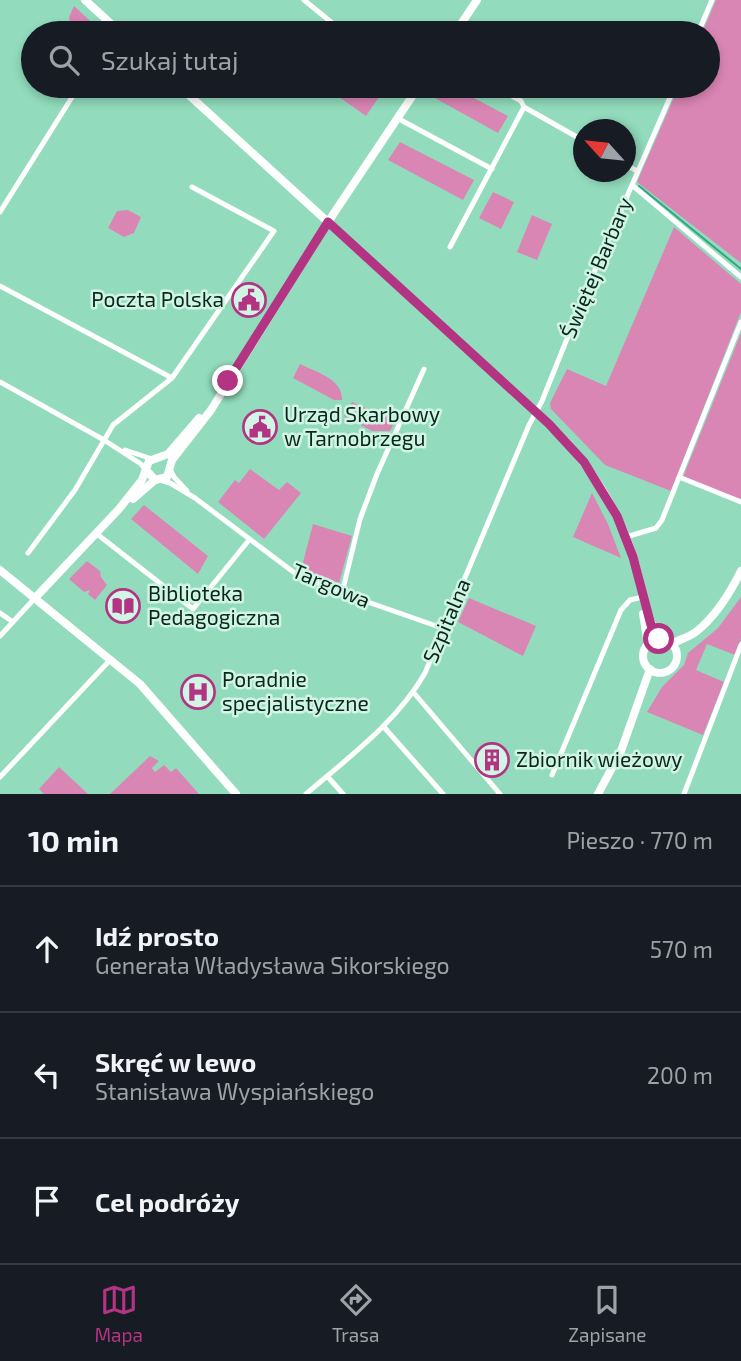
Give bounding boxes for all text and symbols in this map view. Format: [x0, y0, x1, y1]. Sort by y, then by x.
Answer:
search box [21, 21, 720, 98]
icon: search [45, 41, 83, 79]
text: Szukaj tutaj [101, 44, 238, 75]
north arrow [573, 119, 636, 182]
street label: Świętej Barbary [555, 193, 637, 342]
public building icon: Poczta Polska [230, 281, 268, 319]
place label: Poczta Polska [91, 286, 224, 311]
route end [212, 365, 243, 396]
place label: Urząd Skarbowy w Tarnobrzegu [284, 401, 440, 450]
public building icon: Urząd Skarbowy w Tarnobrzegu [241, 408, 279, 446]
street label: Targowa [289, 557, 374, 612]
street label: Szpitalna [417, 574, 475, 666]
place label: Biblioteka Pedagogiczna [148, 580, 280, 629]
library icon: Biblioteka Pedagogiczna [104, 587, 142, 625]
route start [643, 623, 674, 654]
place label: Poradnie specjalistyczne [222, 666, 369, 716]
hospital icon: Poradnie specjalistyczne [179, 673, 217, 711]
building icon: Zbiornik wieżowy [473, 741, 511, 779]
place label: Zbiornik wieżowy [516, 746, 682, 771]
text: 10 min [28, 822, 119, 858]
text: Pieszo · 770 m [567, 826, 713, 854]
text: Idź prosto [95, 920, 219, 951]
icon: ahead [28, 930, 66, 968]
text: 570 m [650, 935, 713, 963]
text: Generała Władysława Sikorskiego [95, 951, 450, 979]
text: Skręć w lewo [95, 1046, 256, 1077]
icon: left [28, 1056, 66, 1094]
text: 200 m [647, 1061, 713, 1089]
text: Stanisława Wyspiańskiego [95, 1077, 374, 1105]
icon: arrive [28, 1182, 66, 1220]
text: Cel podróży [95, 1186, 240, 1217]
tab: Mapa [94, 1281, 143, 1346]
tab: Trasa [332, 1281, 379, 1346]
tab: Zapisane [568, 1281, 647, 1346]

